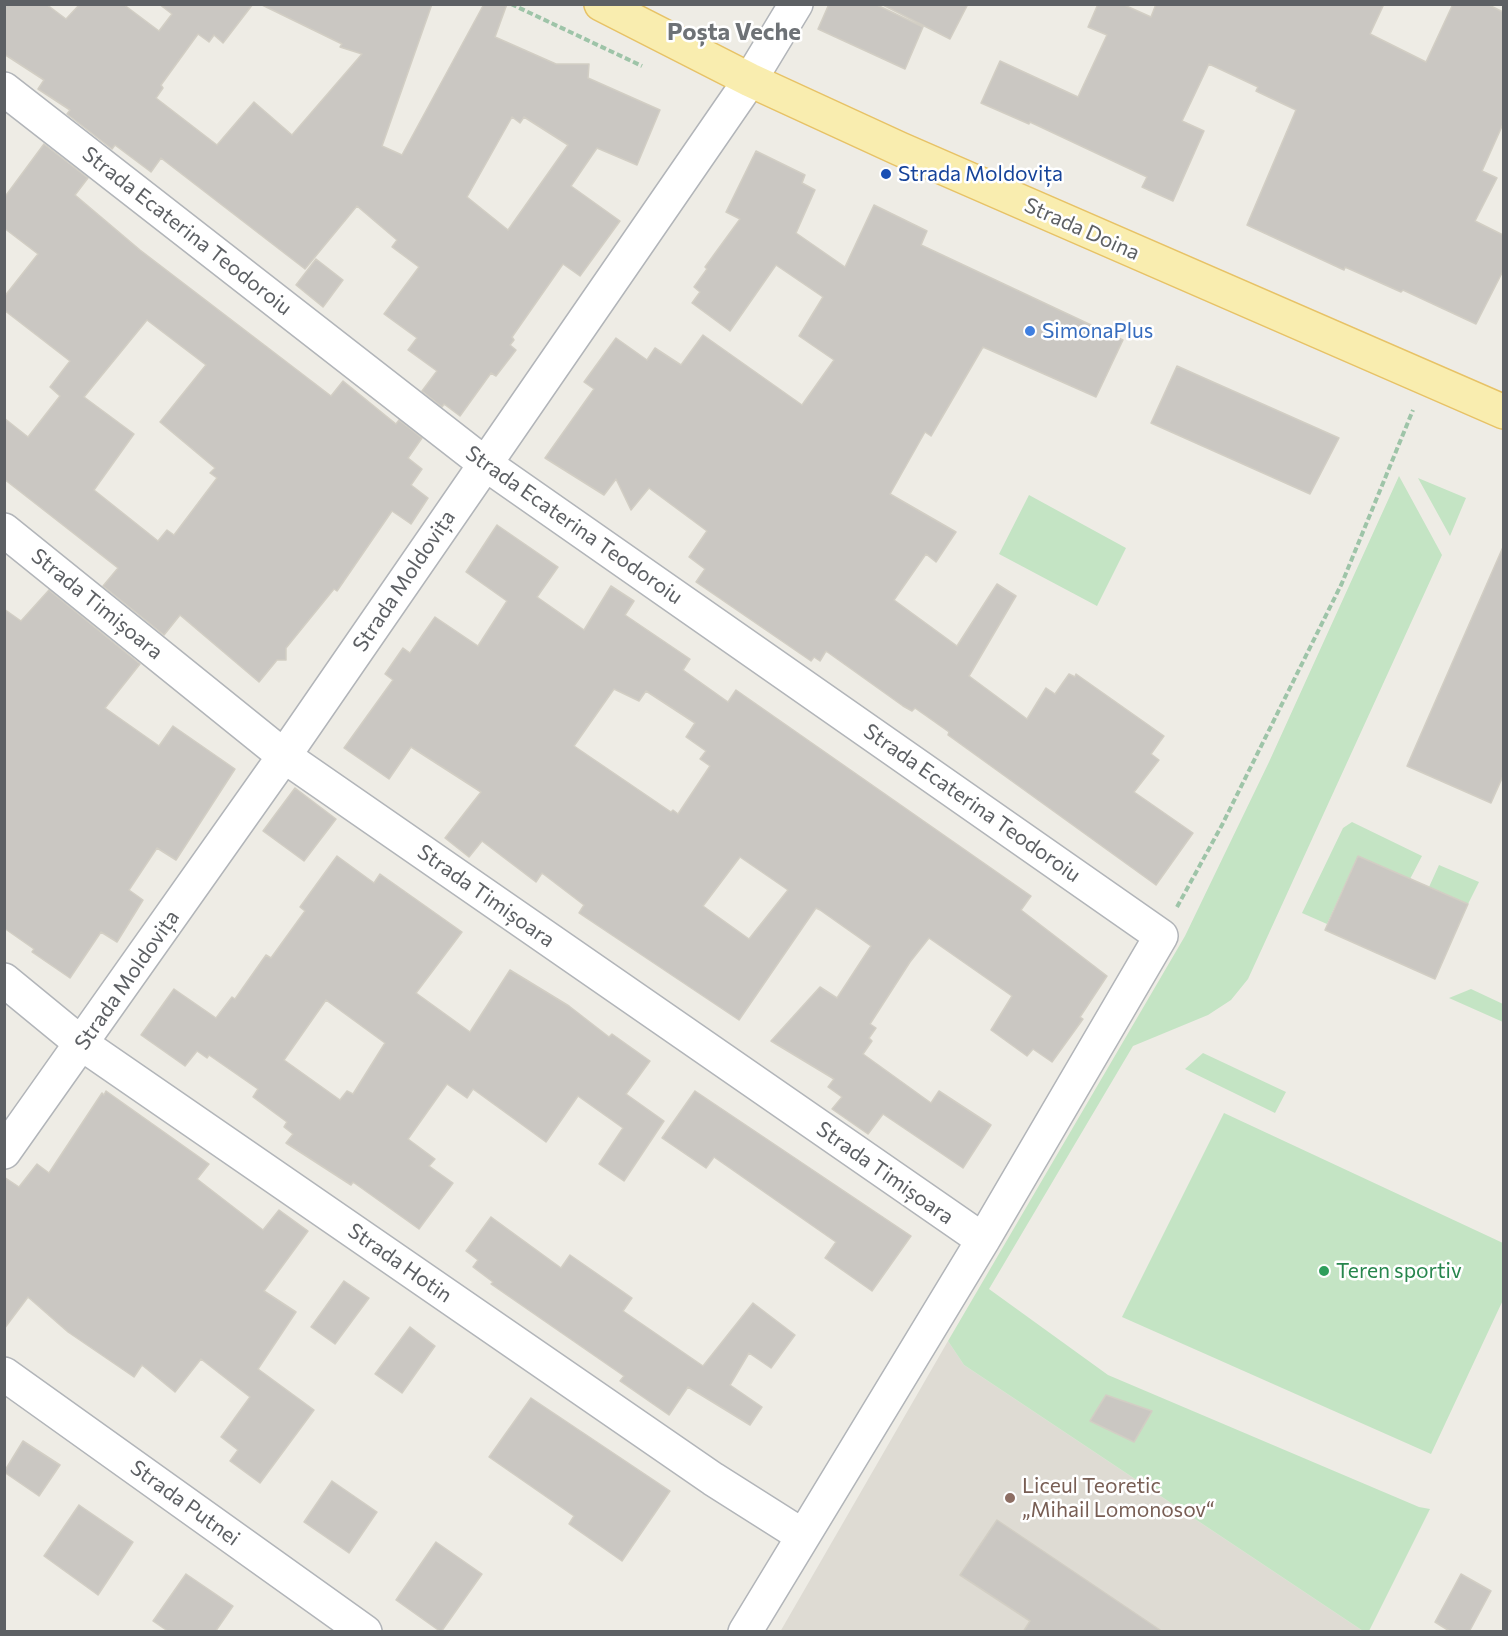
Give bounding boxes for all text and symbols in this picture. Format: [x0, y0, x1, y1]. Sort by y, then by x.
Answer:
district label: Poșta Veche [667, 18, 801, 46]
street label: Strada Ecaterina Teodoroiu [77, 141, 297, 321]
place label: Strada Moldovița [898, 161, 1063, 187]
marker: Strada Moldovița [879, 167, 893, 181]
street label: Strada Doina [1020, 192, 1144, 266]
place label: SimonaPlus [1042, 318, 1153, 344]
marker: SimonaPlus [1023, 324, 1037, 338]
street label: Strada Ecaterina Teodoroiu [461, 440, 687, 610]
street label: Strada Moldovița [347, 506, 461, 656]
street label: Strada Timișoara [26, 543, 168, 665]
street label: Strada Ecaterina Teodoroiu [859, 718, 1085, 888]
street label: Strada Timișoara [412, 839, 560, 953]
street label: Strada Moldovița [69, 905, 185, 1055]
street label: Strada Timișoara [811, 1116, 959, 1230]
street label: Strada Hotin [343, 1218, 457, 1308]
place label: Teren sportiv [1336, 1258, 1462, 1284]
marker: Teren sportiv [1317, 1264, 1331, 1278]
street label: Strada Putnei [125, 1455, 245, 1551]
place label: Liceul Teoretic „Mihail Lomonosov“ [1022, 1473, 1215, 1523]
marker: Liceul Teoretic „Mihail Lomonosov“ [1003, 1491, 1017, 1505]

